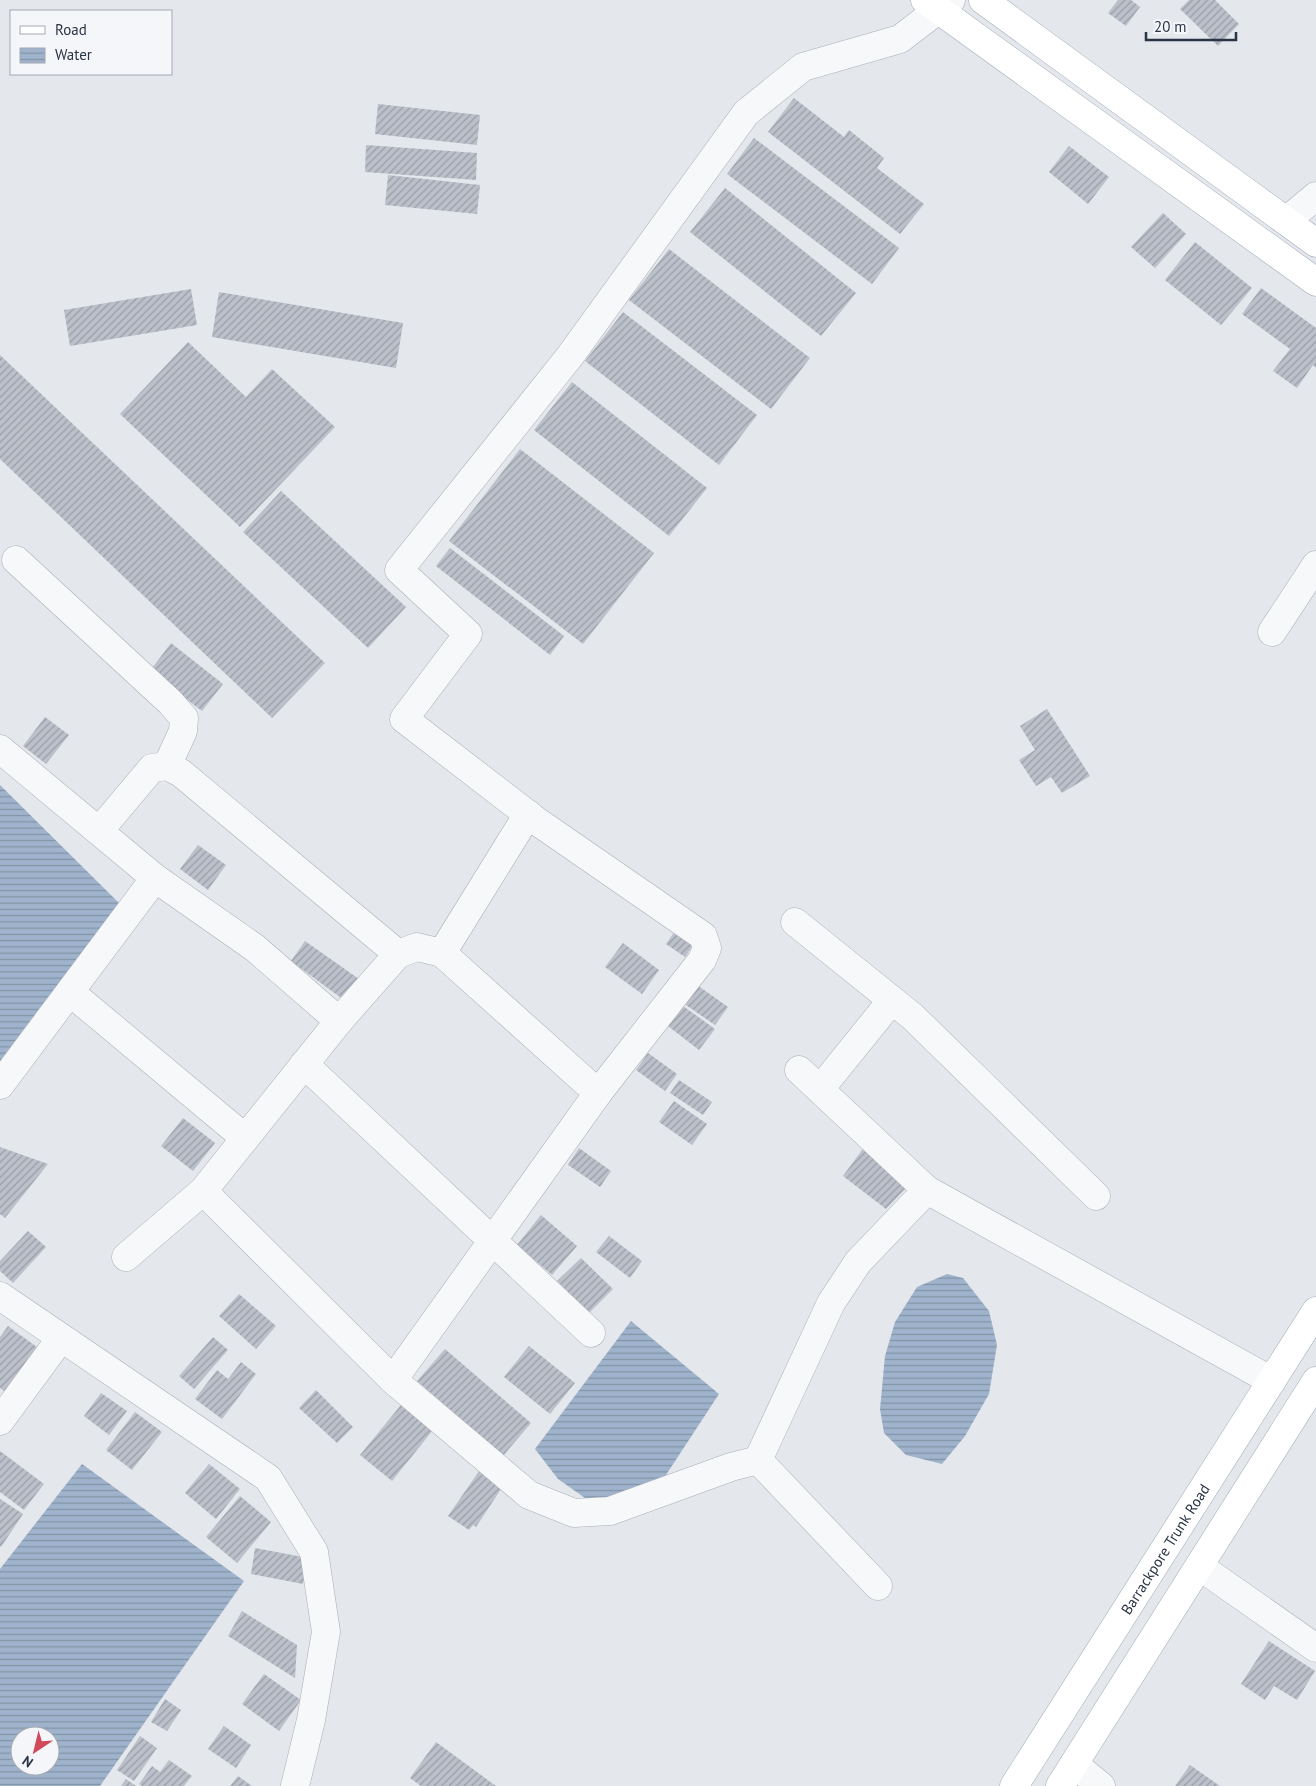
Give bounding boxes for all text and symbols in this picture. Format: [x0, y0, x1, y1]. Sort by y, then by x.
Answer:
legend [10, 10, 172, 75]
scale bar [1146, 10, 1236, 42]
text: 20 m [1154, 17, 1187, 36]
text: Road [55, 20, 87, 39]
text: Water [55, 45, 92, 64]
street label: Barrackpore Trunk Road [1116, 1480, 1213, 1618]
north arrow [10, 1726, 60, 1776]
text: N [19, 1752, 36, 1772]

